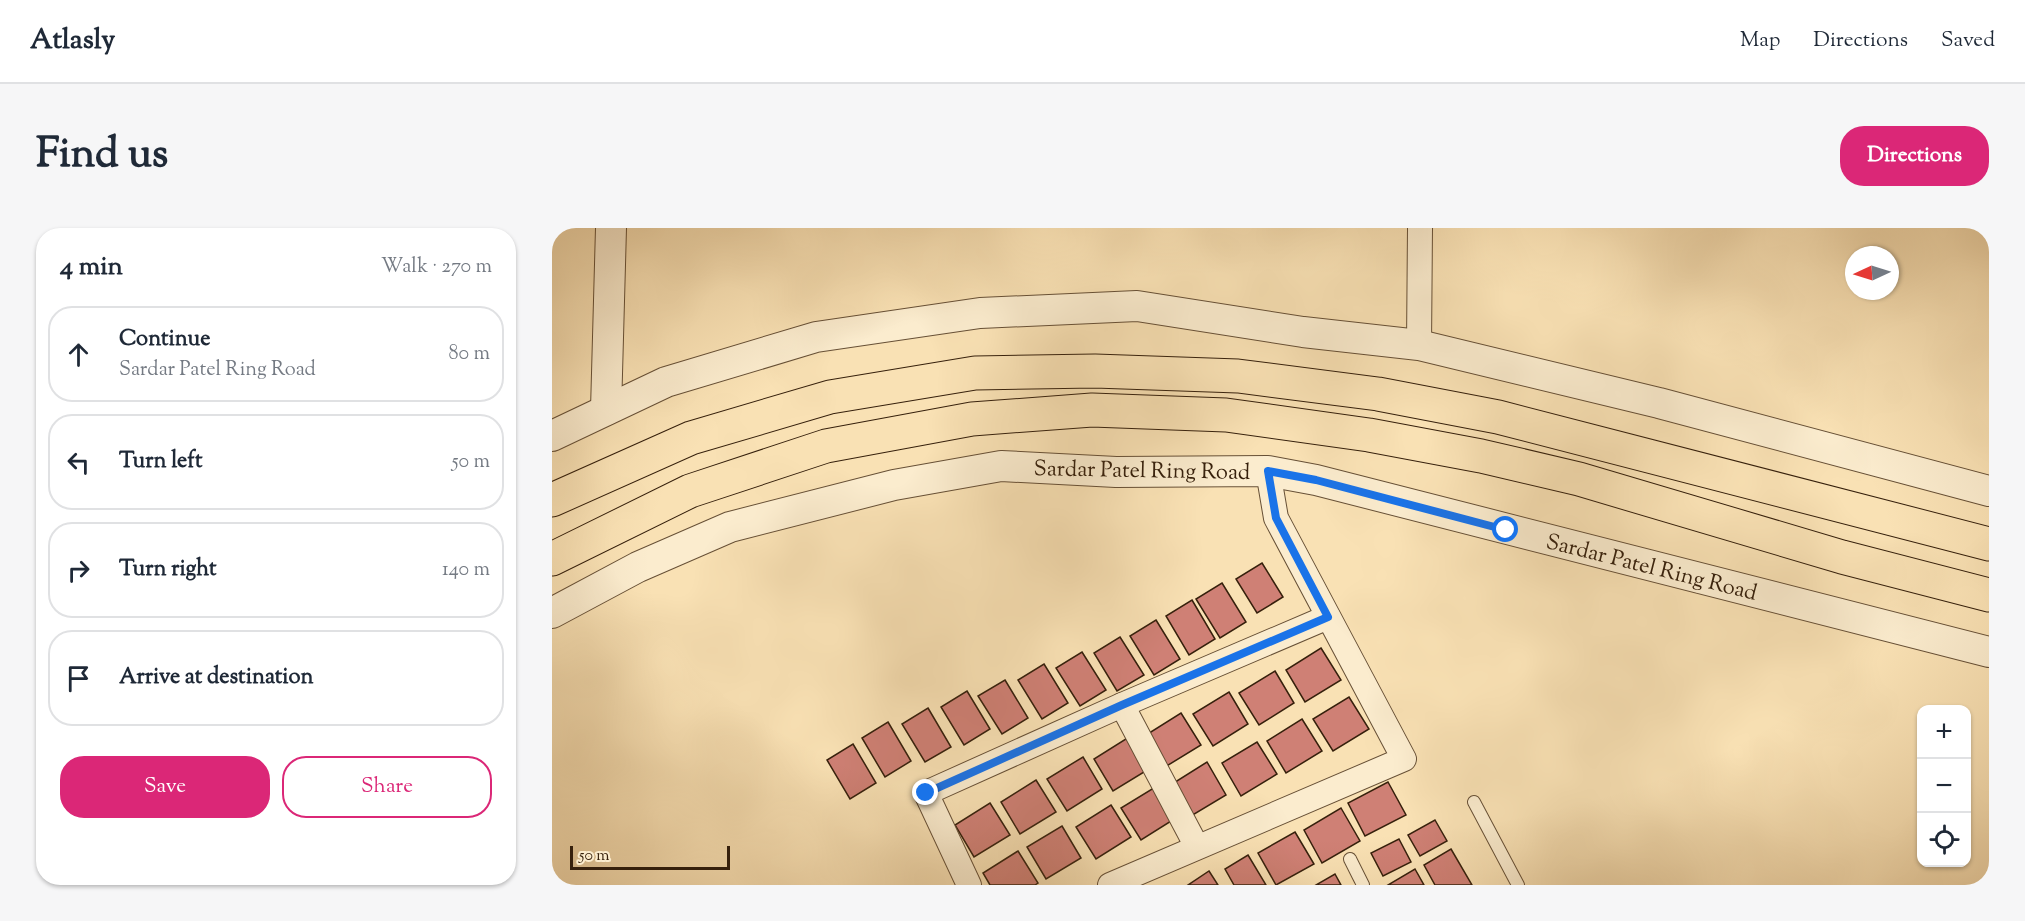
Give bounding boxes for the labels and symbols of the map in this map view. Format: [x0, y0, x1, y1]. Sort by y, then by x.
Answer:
north arrow [1845, 246, 1899, 300]
street label: Sardar Patel Ring Road [1033, 454, 1251, 490]
route start [1492, 516, 1518, 542]
street label: Sardar Patel Ring Road [1542, 527, 1760, 611]
route end [912, 779, 938, 805]
scale bar [570, 843, 730, 870]

